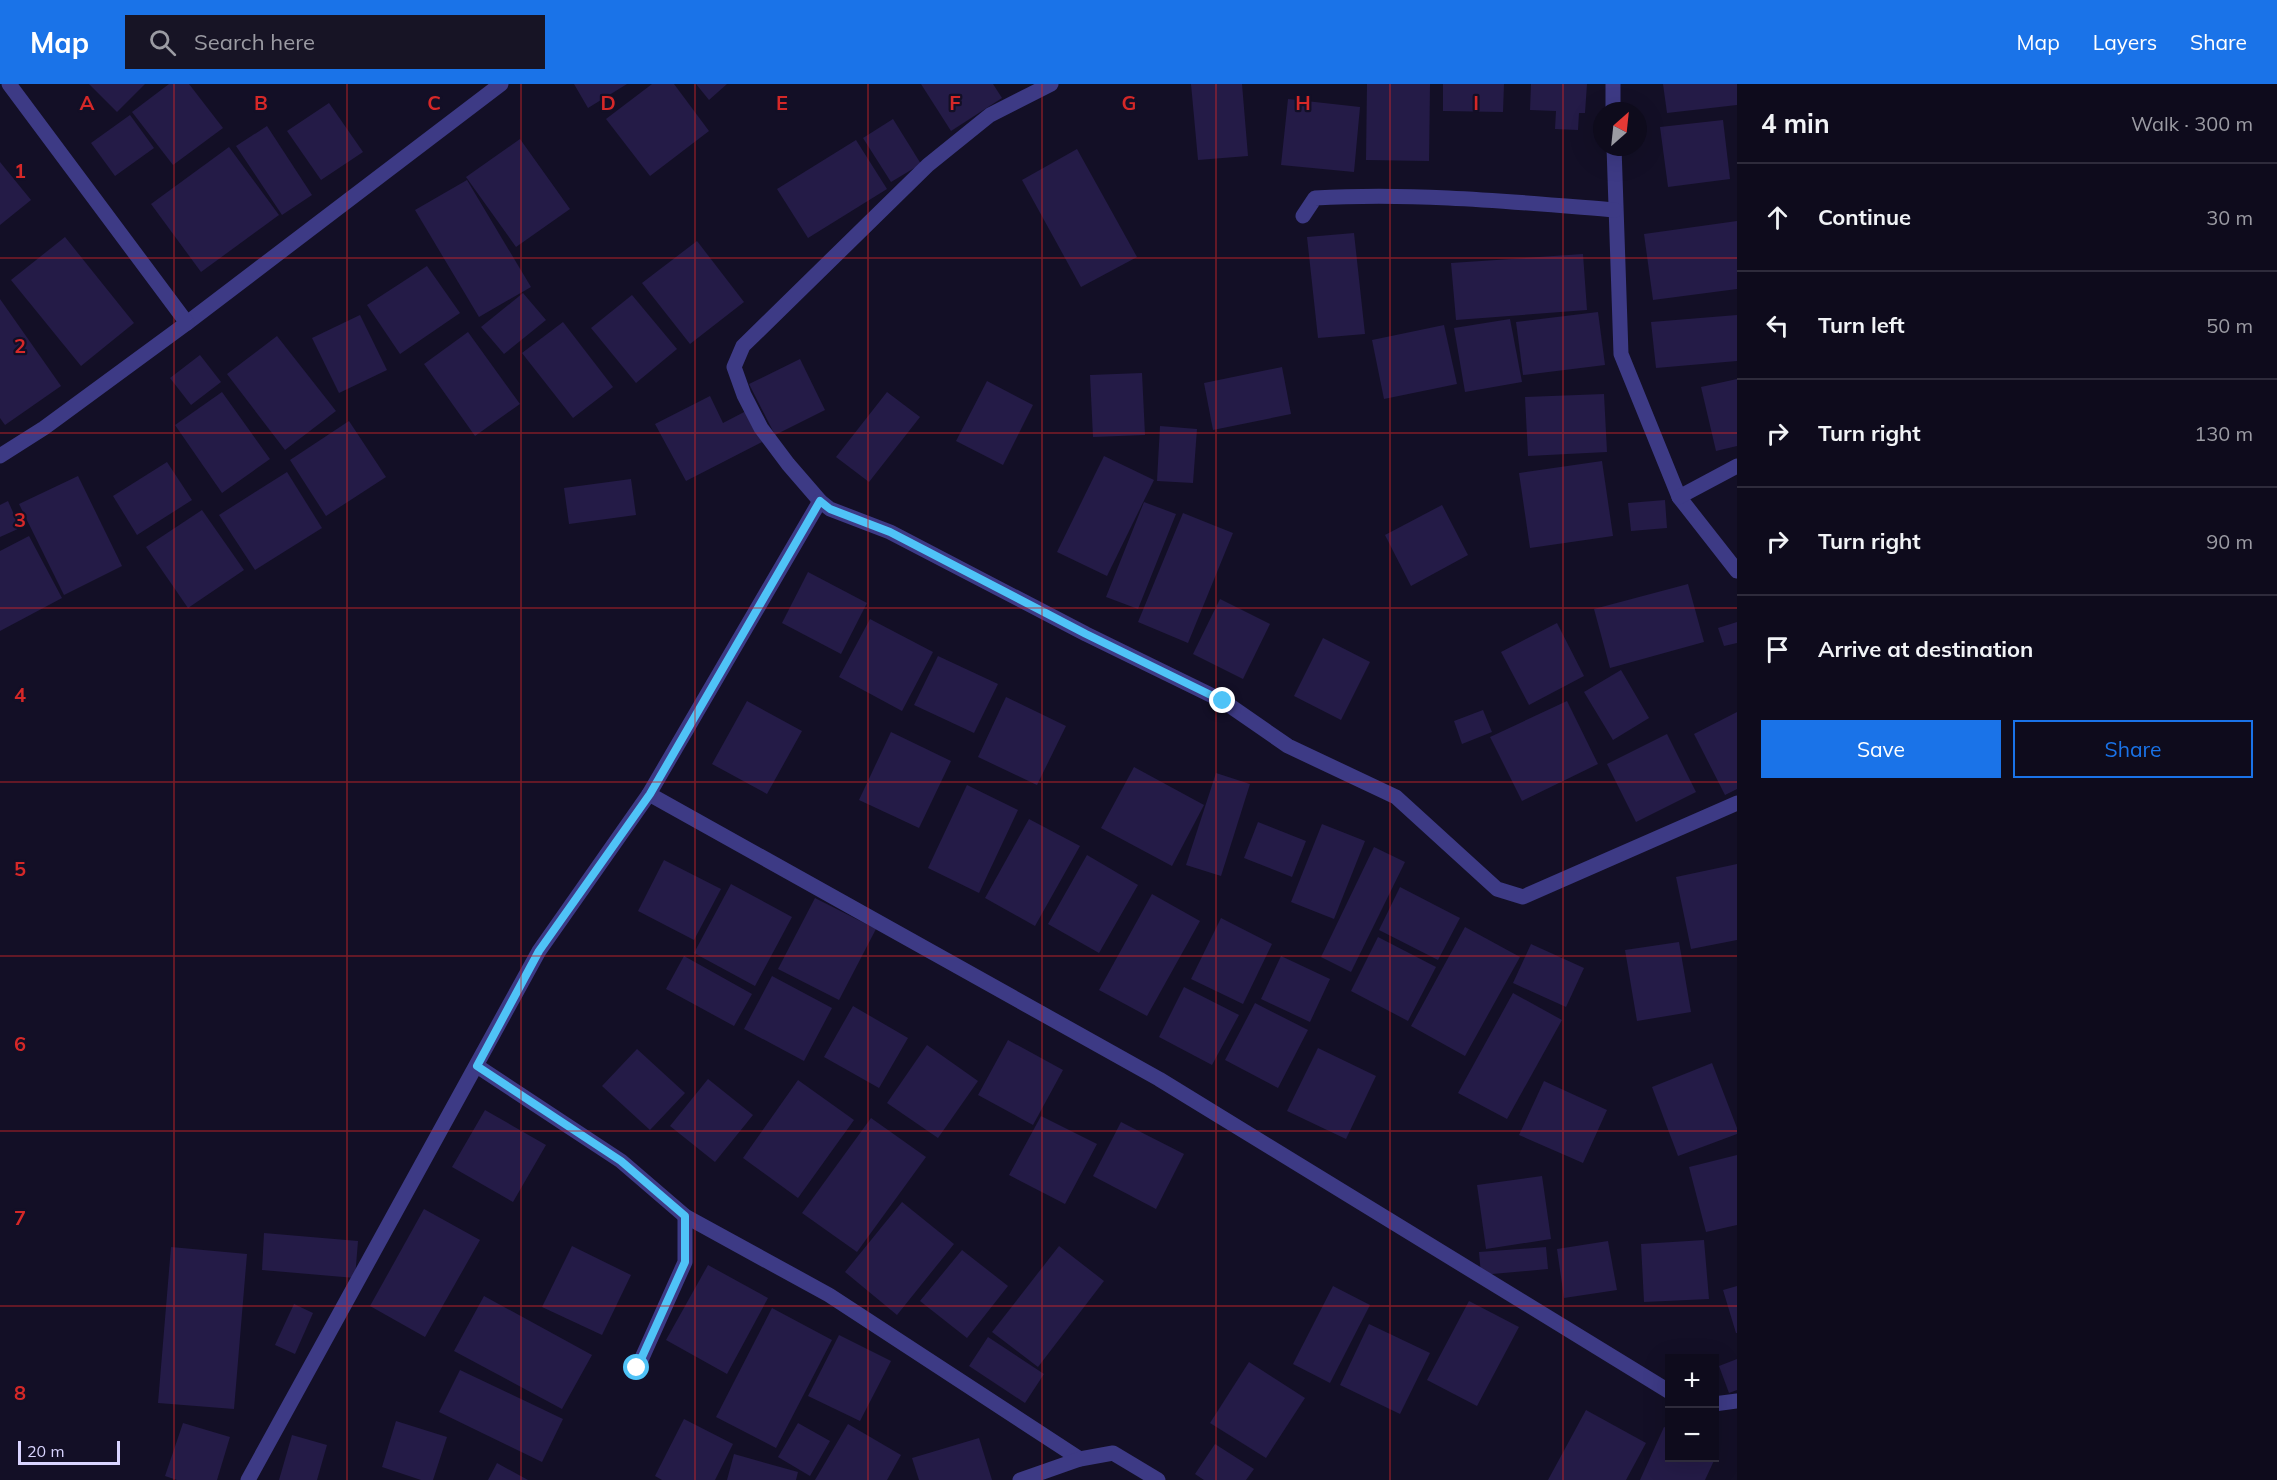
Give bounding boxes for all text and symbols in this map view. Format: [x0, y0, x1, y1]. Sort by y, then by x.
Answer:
search box [125, 15, 545, 69]
text: Map [30, 25, 89, 60]
icon: search [146, 26, 179, 59]
text: Search here [194, 28, 315, 56]
text: Map [2017, 29, 2060, 55]
text: Layers [2093, 29, 2157, 55]
text: Share [2190, 29, 2247, 55]
text: A [80, 90, 95, 115]
text: B [254, 90, 268, 115]
text: C [427, 90, 441, 115]
text: D [600, 90, 616, 115]
text: E [776, 90, 788, 115]
text: F [949, 90, 961, 115]
text: G [1122, 90, 1136, 115]
text: H [1295, 90, 1311, 115]
text: I [1473, 90, 1479, 115]
north arrow [1593, 102, 1647, 156]
text: 4 min [1761, 107, 1830, 140]
text: Walk · 300 m [2131, 111, 2253, 136]
text: 1 [14, 158, 26, 183]
icon: ahead [1761, 201, 1794, 234]
text: Continue [1818, 203, 1911, 231]
text: 30 m [2206, 205, 2253, 230]
icon: left [1761, 309, 1794, 342]
text: Turn left [1818, 311, 1905, 339]
text: 50 m [2206, 313, 2253, 338]
text: 2 [14, 333, 26, 358]
icon: right [1761, 417, 1794, 450]
text: Turn right [1818, 419, 1921, 447]
text: 130 m [2194, 421, 2253, 446]
text: 3 [14, 507, 26, 532]
icon: right [1761, 525, 1794, 558]
text: Turn right [1818, 527, 1921, 555]
text: 90 m [2206, 529, 2253, 554]
icon: arrive [1761, 633, 1794, 666]
text: Arrive at destination [1818, 635, 2033, 663]
text: 4 [14, 682, 26, 707]
route end [1209, 687, 1235, 713]
button: Save [1761, 720, 2001, 778]
button: Share [2013, 720, 2253, 778]
text: 5 [14, 856, 26, 881]
text: 6 [14, 1031, 26, 1056]
text: 7 [14, 1205, 26, 1230]
route start [623, 1354, 649, 1380]
map controls [1665, 1354, 1719, 1462]
button: + [1665, 1354, 1719, 1408]
text: 8 [14, 1380, 26, 1405]
button: − [1665, 1408, 1719, 1462]
scale bar [18, 1438, 120, 1466]
text: 20 m [27, 1441, 64, 1461]

